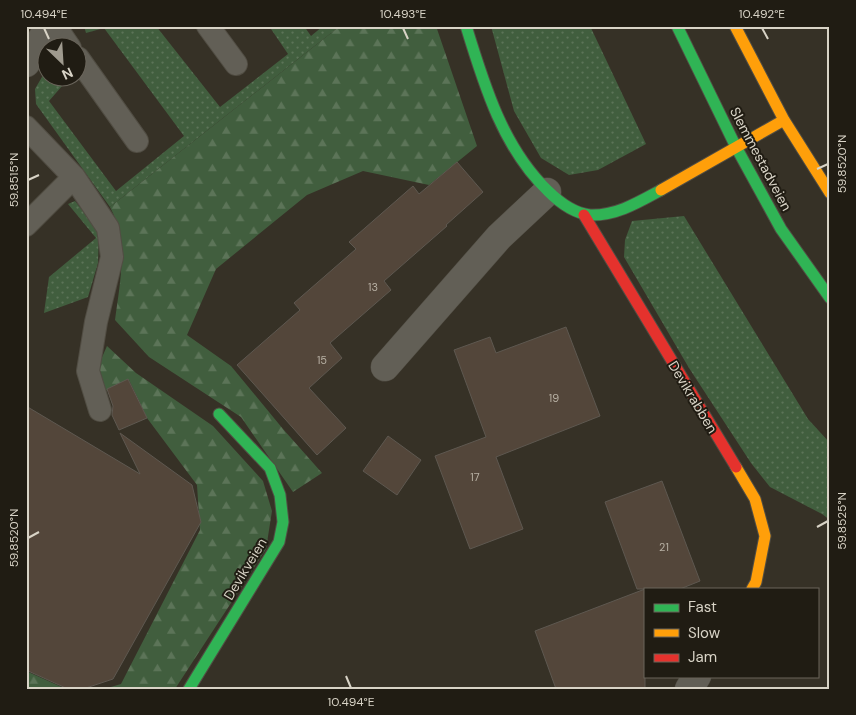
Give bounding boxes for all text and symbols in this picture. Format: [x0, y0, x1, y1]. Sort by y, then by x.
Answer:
text: 10.494°E [21, 6, 68, 22]
text: 10.493°E [380, 6, 426, 22]
text: 10.492°E [739, 6, 785, 22]
north arrow [38, 38, 88, 88]
text: N [59, 63, 76, 84]
street label: Slemmestadveien [726, 104, 796, 214]
text: 59.8520°N [834, 135, 850, 193]
text: 59.8515°N [6, 153, 22, 207]
house number: 13 [368, 280, 378, 294]
house number: 15 [317, 353, 327, 367]
street label: Devikrabben [664, 357, 722, 437]
house number: 19 [549, 391, 559, 405]
house number: 17 [470, 470, 480, 484]
text: 59.8525°N [834, 492, 850, 550]
text: 59.8520°N [6, 509, 22, 567]
street label: Devikveien [219, 535, 271, 603]
house number: 21 [659, 540, 669, 554]
legend [644, 588, 818, 678]
text: Fast [688, 597, 717, 617]
text: Slow [688, 623, 721, 643]
text: Jam [688, 647, 717, 667]
text: 10.494°E [328, 694, 375, 710]

